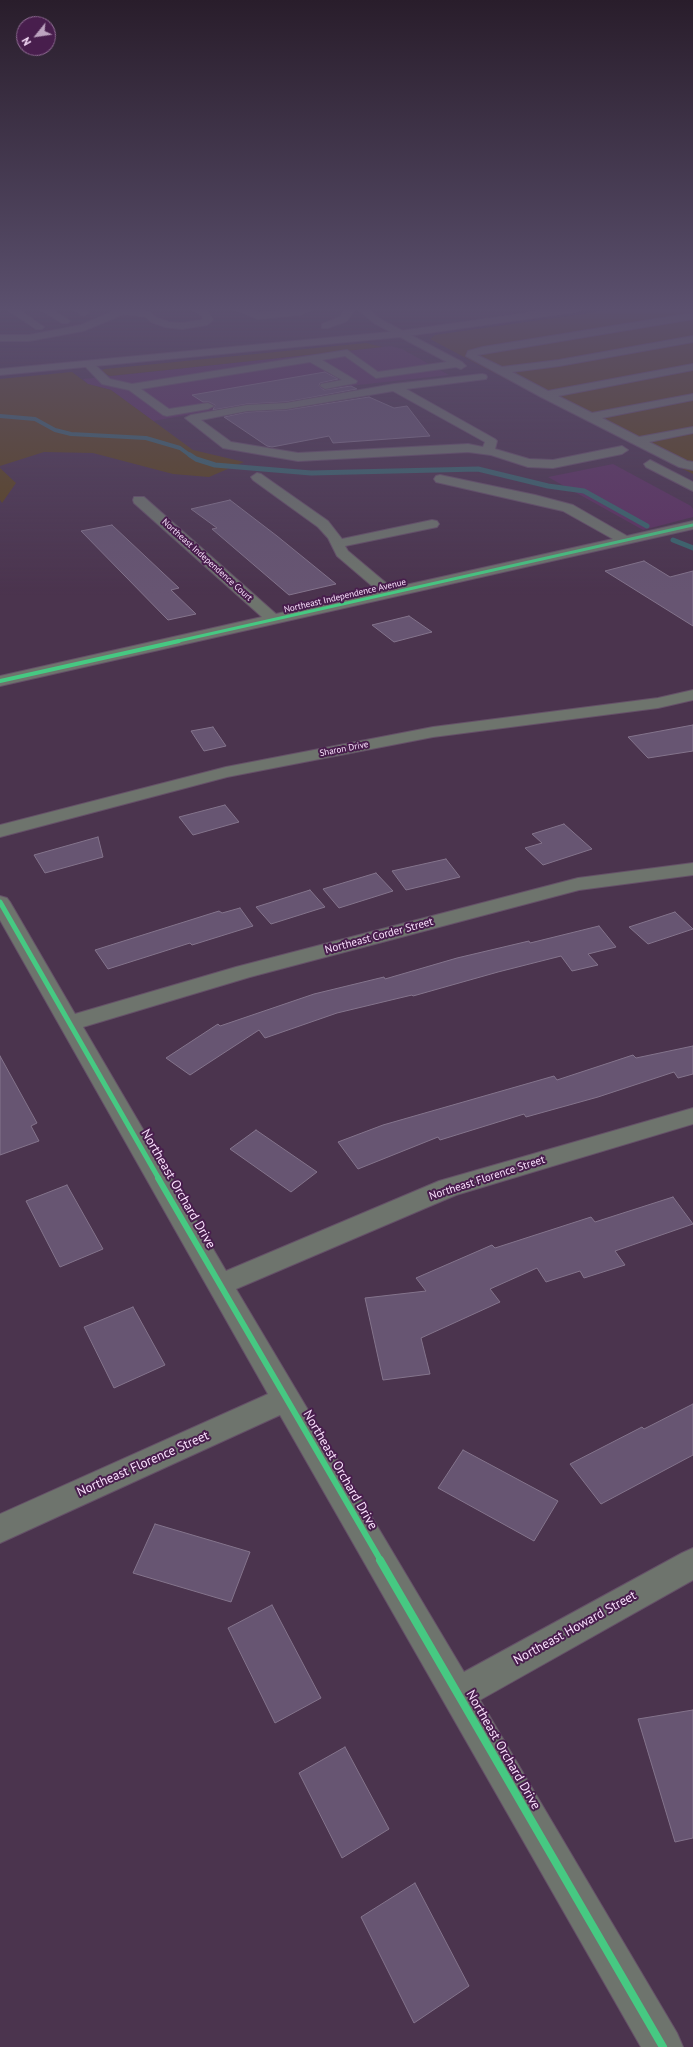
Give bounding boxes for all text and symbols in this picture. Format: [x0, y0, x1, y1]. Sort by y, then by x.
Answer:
north arrow [16, 16, 56, 56]
text: N [19, 35, 34, 48]
street label: Northeast Independence Court [160, 517, 254, 603]
street label: Northeast Independence Avenue [283, 577, 407, 615]
street label: Sharon Drive [319, 739, 369, 759]
street label: Northeast Corder Street [324, 915, 434, 957]
street label: Northeast Orchard Drive [137, 1127, 219, 1251]
street label: Northeast Florence Street [427, 1153, 547, 1203]
street label: Northeast Orchard Drive [299, 1408, 381, 1532]
street label: Northeast Florence Street [75, 1428, 211, 1500]
street label: Northeast Howard Street [511, 1588, 639, 1668]
street label: Northeast Orchard Drive [462, 1688, 544, 1812]

